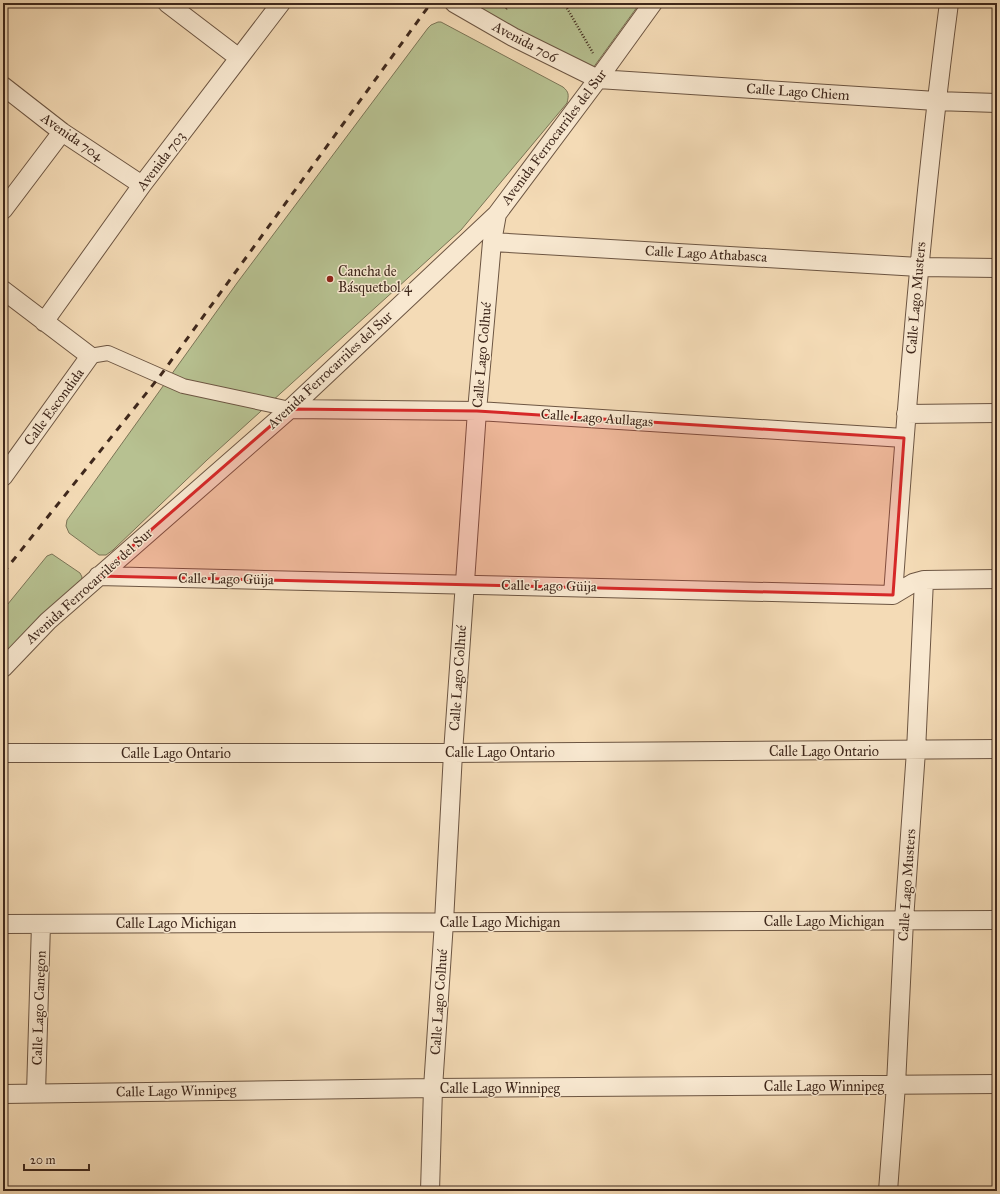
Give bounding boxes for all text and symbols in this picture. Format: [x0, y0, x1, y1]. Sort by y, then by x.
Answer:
street label: Avenida 706 [489, 17, 561, 67]
street label: Avenida Ferrocarriles del Sur [497, 65, 611, 209]
street label: Calle Lago Chiem [746, 80, 850, 104]
street label: Avenida 704 [37, 109, 107, 165]
street label: Avenida 703 [133, 128, 189, 195]
street label: Calle Lago Musters [903, 241, 929, 355]
street label: Calle Lago Athabasca [644, 242, 768, 266]
place label: Cancha de Básquetbol 4 [338, 263, 413, 297]
marker: Cancha de Básquetbol 4 [325, 274, 335, 284]
street label: Calle Lago Colhué [469, 301, 495, 409]
street label: Avenida Ferrocarriles del Sur [263, 307, 397, 433]
street label: Calle Escondida [20, 365, 88, 449]
street label: Calle Lago Aullagas [540, 406, 654, 430]
street label: Avenida Ferrocarriles del Sur [21, 524, 157, 648]
street label: Calle Lago Güija [178, 570, 274, 588]
street label: Calle Lago Güija [501, 577, 597, 595]
street label: Calle Lago Colhué [446, 624, 470, 732]
street label: Calle Lago Ontario [769, 743, 879, 760]
street label: Calle Lago Ontario [445, 744, 555, 761]
street label: Calle Lago Ontario [121, 745, 231, 762]
street label: Calle Lago Musters [895, 828, 919, 942]
street label: Calle Lago Michigan [764, 913, 885, 930]
street label: Calle Lago Michigan [440, 914, 561, 931]
street label: Calle Lago Michigan [116, 915, 237, 932]
street label: Calle Lago Colhué [427, 948, 451, 1056]
street label: Calle Lago Canegon [28, 950, 50, 1066]
street label: Calle Lago Winnipeg [764, 1078, 885, 1095]
street label: Calle Lago Winnipeg [440, 1080, 561, 1097]
street label: Calle Lago Winnipeg [116, 1081, 237, 1101]
scale bar [24, 1146, 89, 1172]
text: 20 m [30, 1153, 56, 1167]

